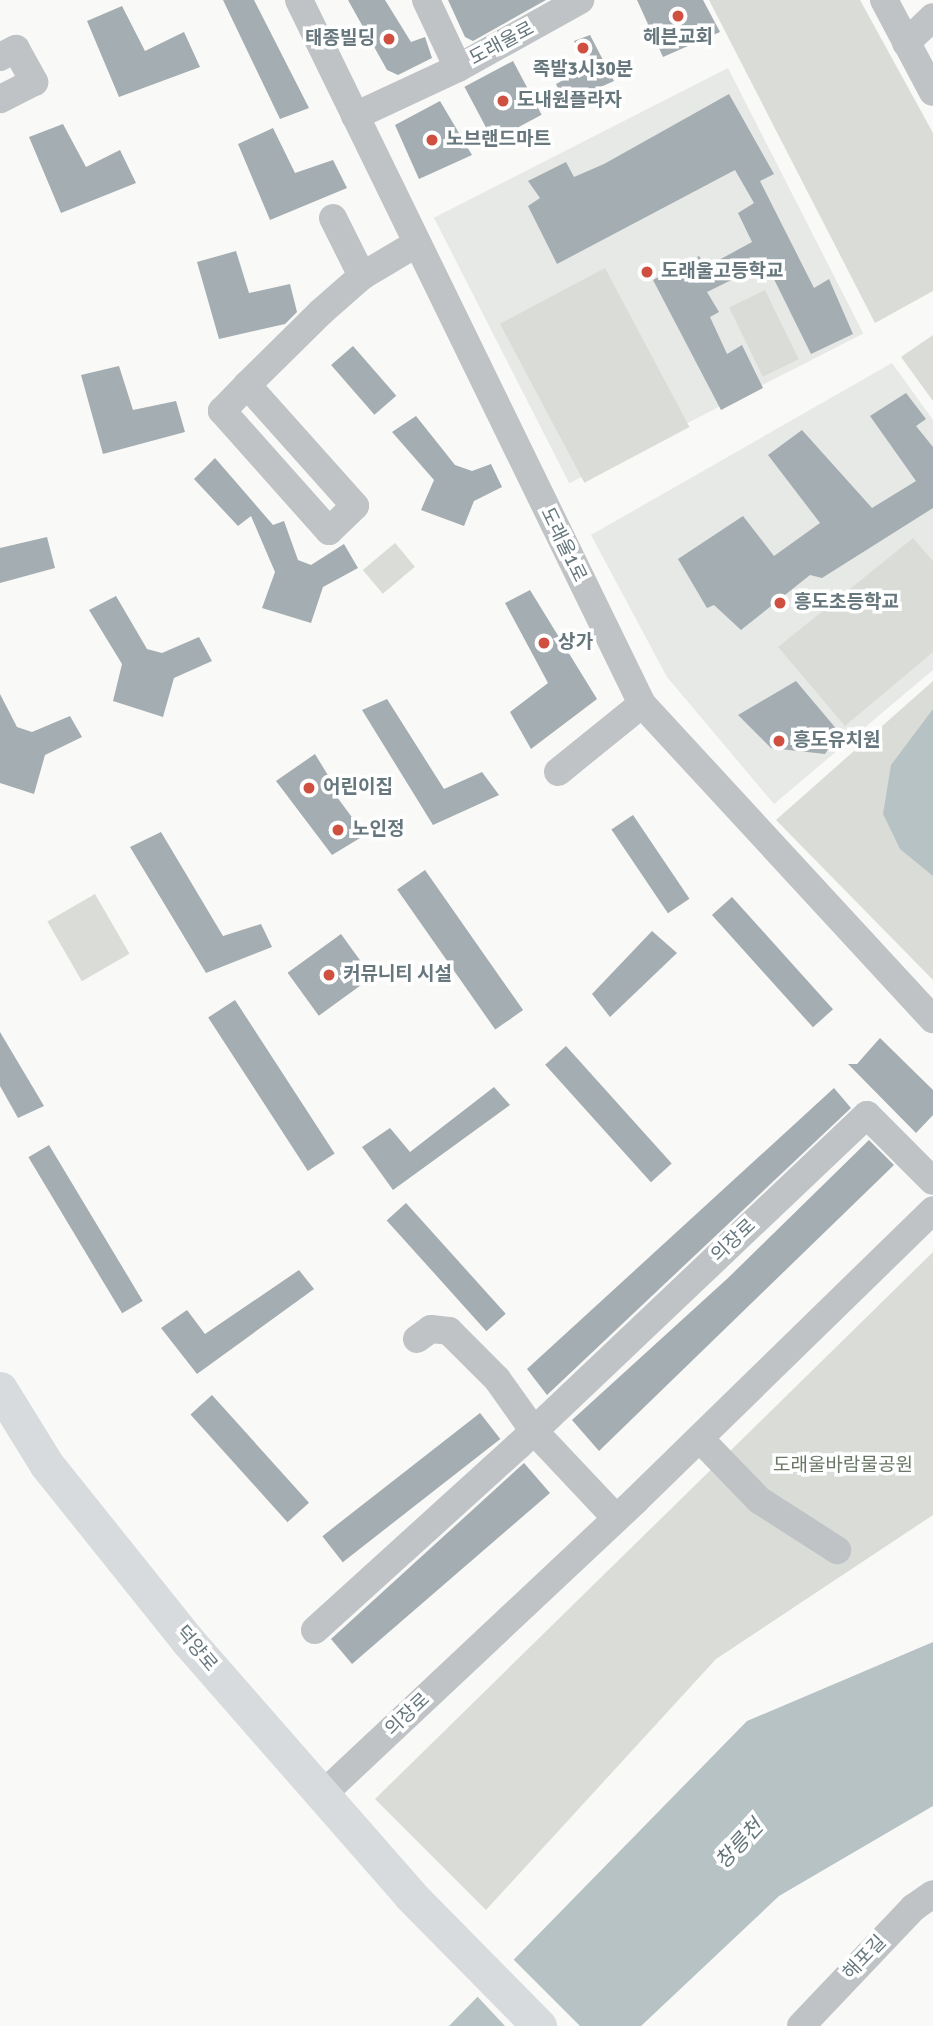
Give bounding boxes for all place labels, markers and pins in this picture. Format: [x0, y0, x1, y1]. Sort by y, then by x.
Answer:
marker: 헤븐교회 [670, 8, 686, 24]
place label: 헤븐교회 [643, 27, 713, 49]
place label: 태종빌딩 [305, 28, 375, 50]
marker: 태종빌딩 [381, 31, 397, 47]
marker: 족발3시30분 [575, 40, 591, 56]
place label: 족발3시30분 [533, 59, 633, 81]
place label: 도내원플라자 [517, 90, 622, 112]
marker: 도내원플라자 [495, 93, 511, 109]
place label: 노브랜드마트 [446, 129, 551, 151]
marker: 노브랜드마트 [424, 132, 440, 148]
place label: 도래울고등학교 [661, 261, 783, 283]
marker: 도래울고등학교 [639, 264, 655, 280]
place label: 흥도초등학교 [794, 592, 899, 614]
marker: 흥도초등학교 [772, 595, 788, 611]
place label: 상가 [558, 632, 593, 654]
marker: 상가 [536, 635, 552, 651]
place label: 흥도유치원 [793, 730, 880, 752]
marker: 흥도유치원 [771, 733, 787, 749]
place label: 어린이집 [323, 777, 393, 799]
marker: 어린이집 [301, 780, 317, 796]
place label: 노인정 [352, 819, 404, 841]
marker: 노인정 [330, 822, 346, 838]
place label: 커뮤니티 시설 [343, 964, 452, 986]
marker: 커뮤니티 시설 [321, 967, 337, 983]

